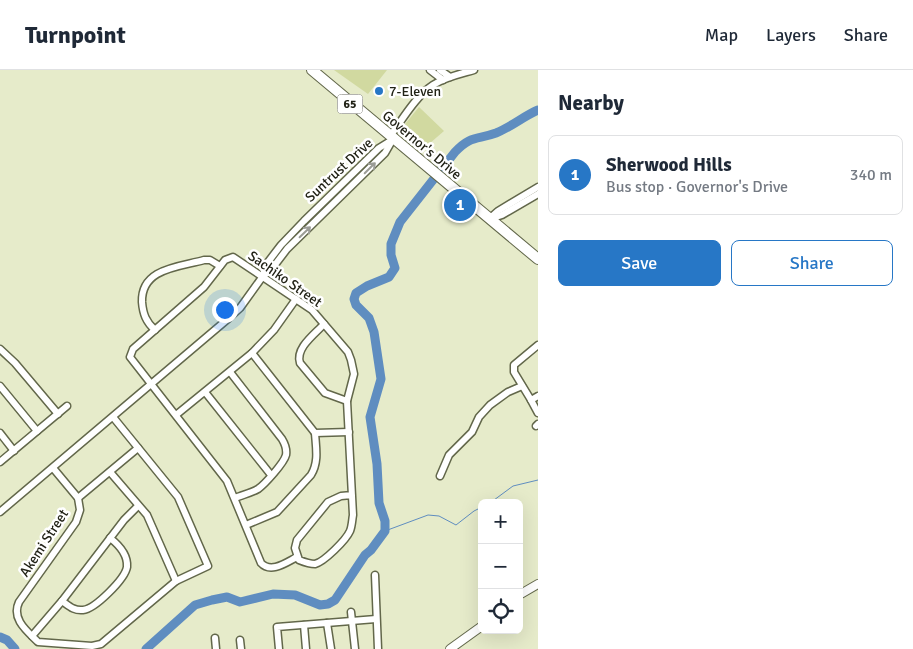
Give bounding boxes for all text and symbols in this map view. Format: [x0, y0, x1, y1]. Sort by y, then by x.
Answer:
text: Turnpoint [25, 20, 126, 50]
text: Map [705, 24, 738, 46]
text: Layers [766, 24, 816, 46]
text: Share [844, 24, 888, 46]
place label: 7-Eleven [389, 83, 441, 100]
marker: 7-Eleven [373, 85, 385, 97]
text: Nearby [558, 90, 624, 116]
road number: 65 [338, 94, 362, 114]
street label: Governor's Drive [379, 107, 465, 183]
street label: Suntrust Drive [302, 134, 376, 206]
text: Sherwood Hills [606, 153, 732, 177]
one-way arrow [364, 162, 376, 174]
text: 1 [571, 165, 579, 185]
text: 340 m [850, 165, 892, 185]
text: Bus stop · Governor's Drive [606, 177, 788, 197]
pin: 1 [444, 186, 476, 224]
one-way arrow [298, 226, 311, 238]
button: Save [558, 240, 721, 286]
button: Share [731, 240, 893, 286]
street label: Sachiko Street [245, 247, 325, 311]
your location [212, 297, 238, 323]
map controls [478, 499, 523, 634]
button: + [478, 499, 523, 544]
street label: Akemi Street [16, 506, 72, 580]
button: − [478, 544, 523, 589]
button: locate [478, 589, 523, 634]

